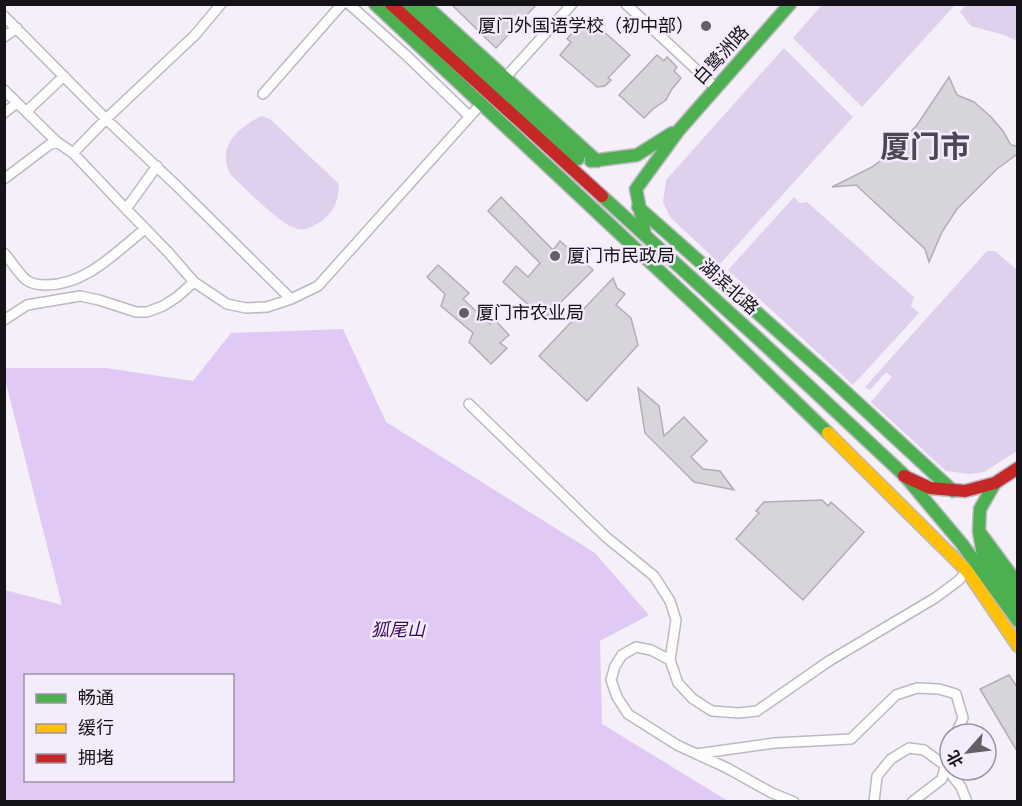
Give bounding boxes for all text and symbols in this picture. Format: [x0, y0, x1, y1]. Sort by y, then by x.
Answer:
place label: 厦门外国语学校（初中部） [478, 15, 694, 37]
marker: 厦门外国语学校（初中部） [699, 19, 713, 33]
street label: 白鹭洲路 [689, 21, 753, 89]
district label: 厦门市 [880, 129, 970, 165]
place label: 厦门市民政局 [567, 245, 675, 267]
marker: 厦门市民政局 [548, 249, 562, 263]
street label: 湖滨北路 [695, 255, 763, 319]
place label: 厦门市农业局 [476, 302, 584, 324]
marker: 厦门市农业局 [457, 306, 471, 320]
park label: 狐尾山 [371, 619, 426, 641]
legend [24, 674, 234, 782]
text: 畅通 [78, 687, 114, 709]
text: 缓行 [78, 717, 114, 739]
north arrow [938, 722, 998, 782]
text: 拥堵 [78, 747, 114, 769]
text: 北 [943, 747, 967, 770]

